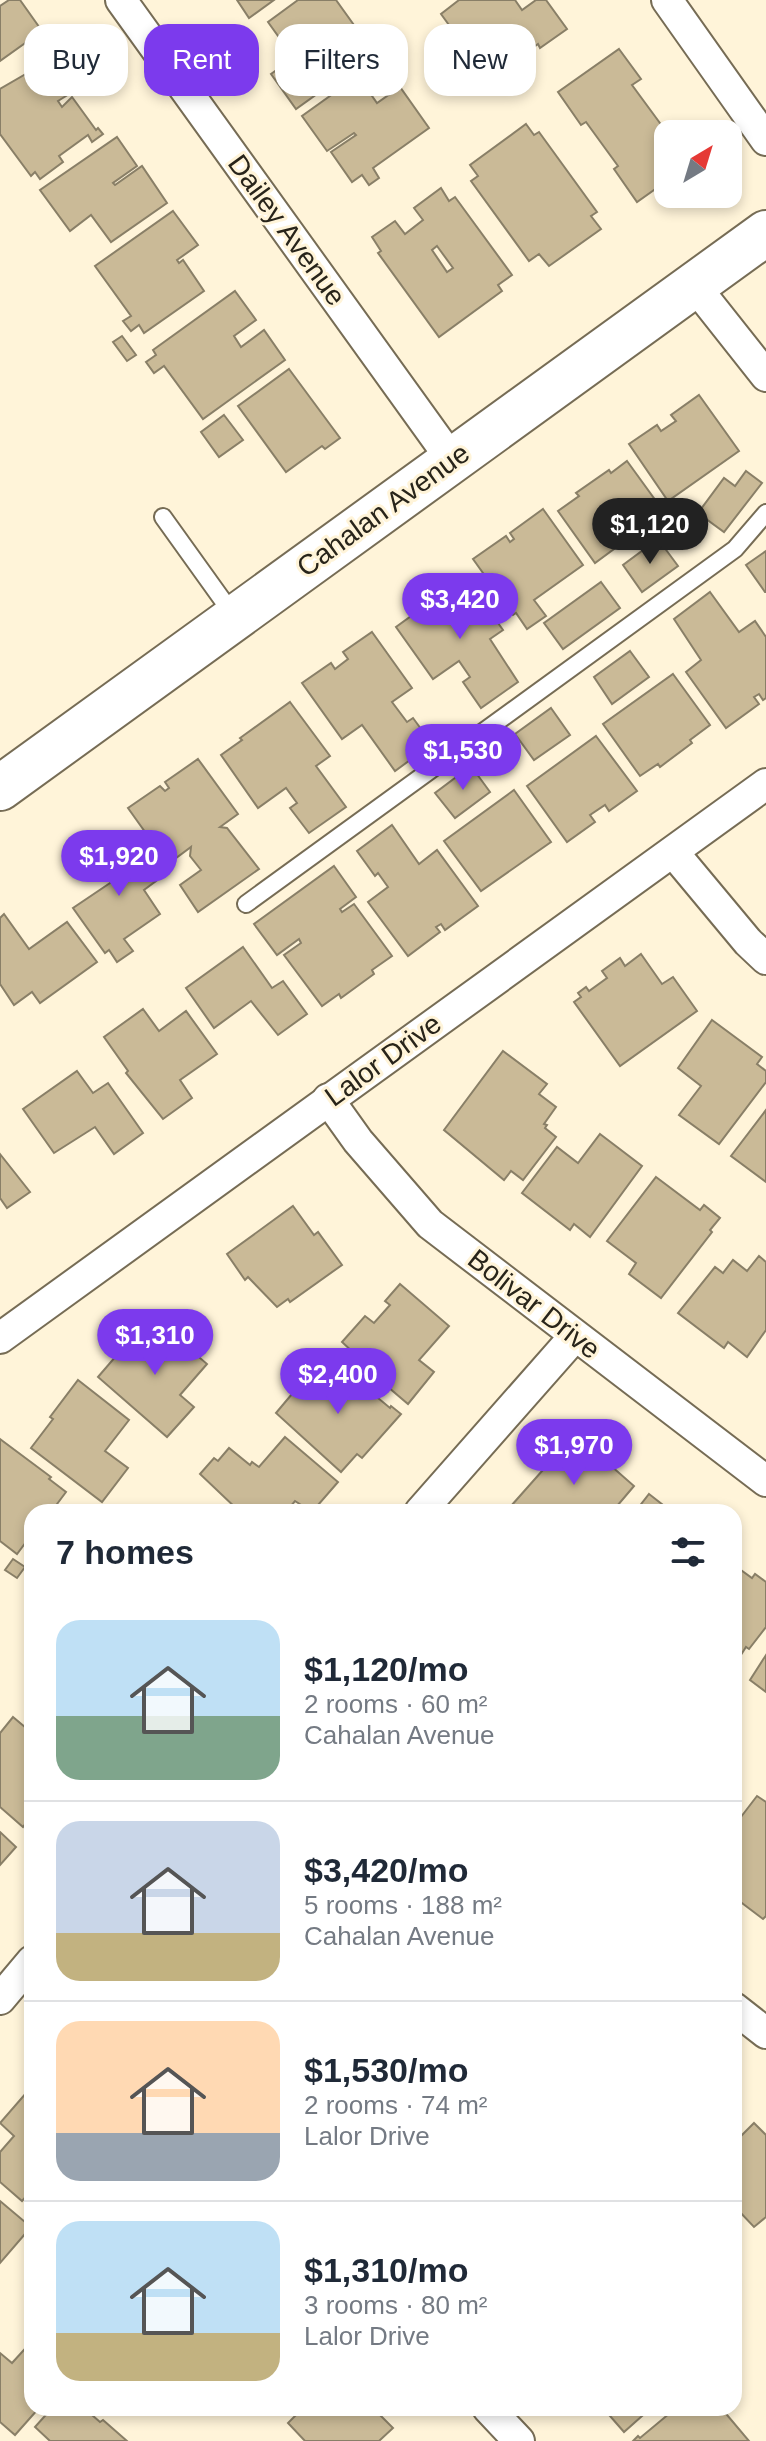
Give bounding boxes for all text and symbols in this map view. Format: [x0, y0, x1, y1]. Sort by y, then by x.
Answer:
chip: Buy [24, 24, 128, 96]
chip: Rent [144, 24, 259, 96]
chip: Filters [275, 24, 408, 96]
chip: New [424, 24, 536, 96]
north arrow [654, 120, 742, 208]
map controls [654, 120, 742, 208]
street label: Dailey Avenue [222, 149, 352, 311]
street label: Cahalan Avenue [291, 437, 475, 583]
pin: $1,120 [585, 498, 715, 566]
text: $1,120 [610, 509, 690, 539]
pin: $3,420 [395, 573, 525, 641]
text: $3,420 [420, 584, 500, 614]
pin: $1,530 [398, 724, 528, 792]
text: $1,530 [423, 735, 503, 765]
pin: $1,920 [54, 830, 184, 898]
text: $1,920 [79, 841, 159, 871]
street label: Lalor Drive [319, 1008, 447, 1112]
street label: Bolivar Drive [462, 1243, 606, 1365]
pin: $1,310 [90, 1309, 220, 1377]
text: $1,310 [115, 1320, 195, 1350]
pin: $2,400 [273, 1348, 403, 1416]
text: $2,400 [298, 1359, 378, 1389]
pin: $1,970 [509, 1419, 639, 1487]
text: $1,970 [534, 1430, 614, 1460]
icon: filters [666, 1530, 710, 1574]
text: 7 homes [56, 1533, 194, 1571]
text: $1,120/mo [304, 1650, 468, 1688]
icon: home [120, 1652, 216, 1748]
text: 2 rooms · 60 m² [304, 1689, 488, 1719]
text: Cahalan Avenue [304, 1720, 494, 1750]
text: $3,420/mo [304, 1851, 468, 1889]
icon: home [120, 1853, 216, 1949]
text: 5 rooms · 188 m² [304, 1890, 502, 1920]
text: Cahalan Avenue [304, 1921, 494, 1951]
text: $1,530/mo [304, 2051, 468, 2089]
icon: home [120, 2053, 216, 2149]
text: 2 rooms · 74 m² [304, 2090, 488, 2120]
text: Lalor Drive [304, 2121, 430, 2151]
text: $1,310/mo [304, 2251, 468, 2289]
icon: home [120, 2253, 216, 2349]
text: 3 rooms · 80 m² [304, 2290, 488, 2320]
text: Lalor Drive [304, 2321, 430, 2351]

